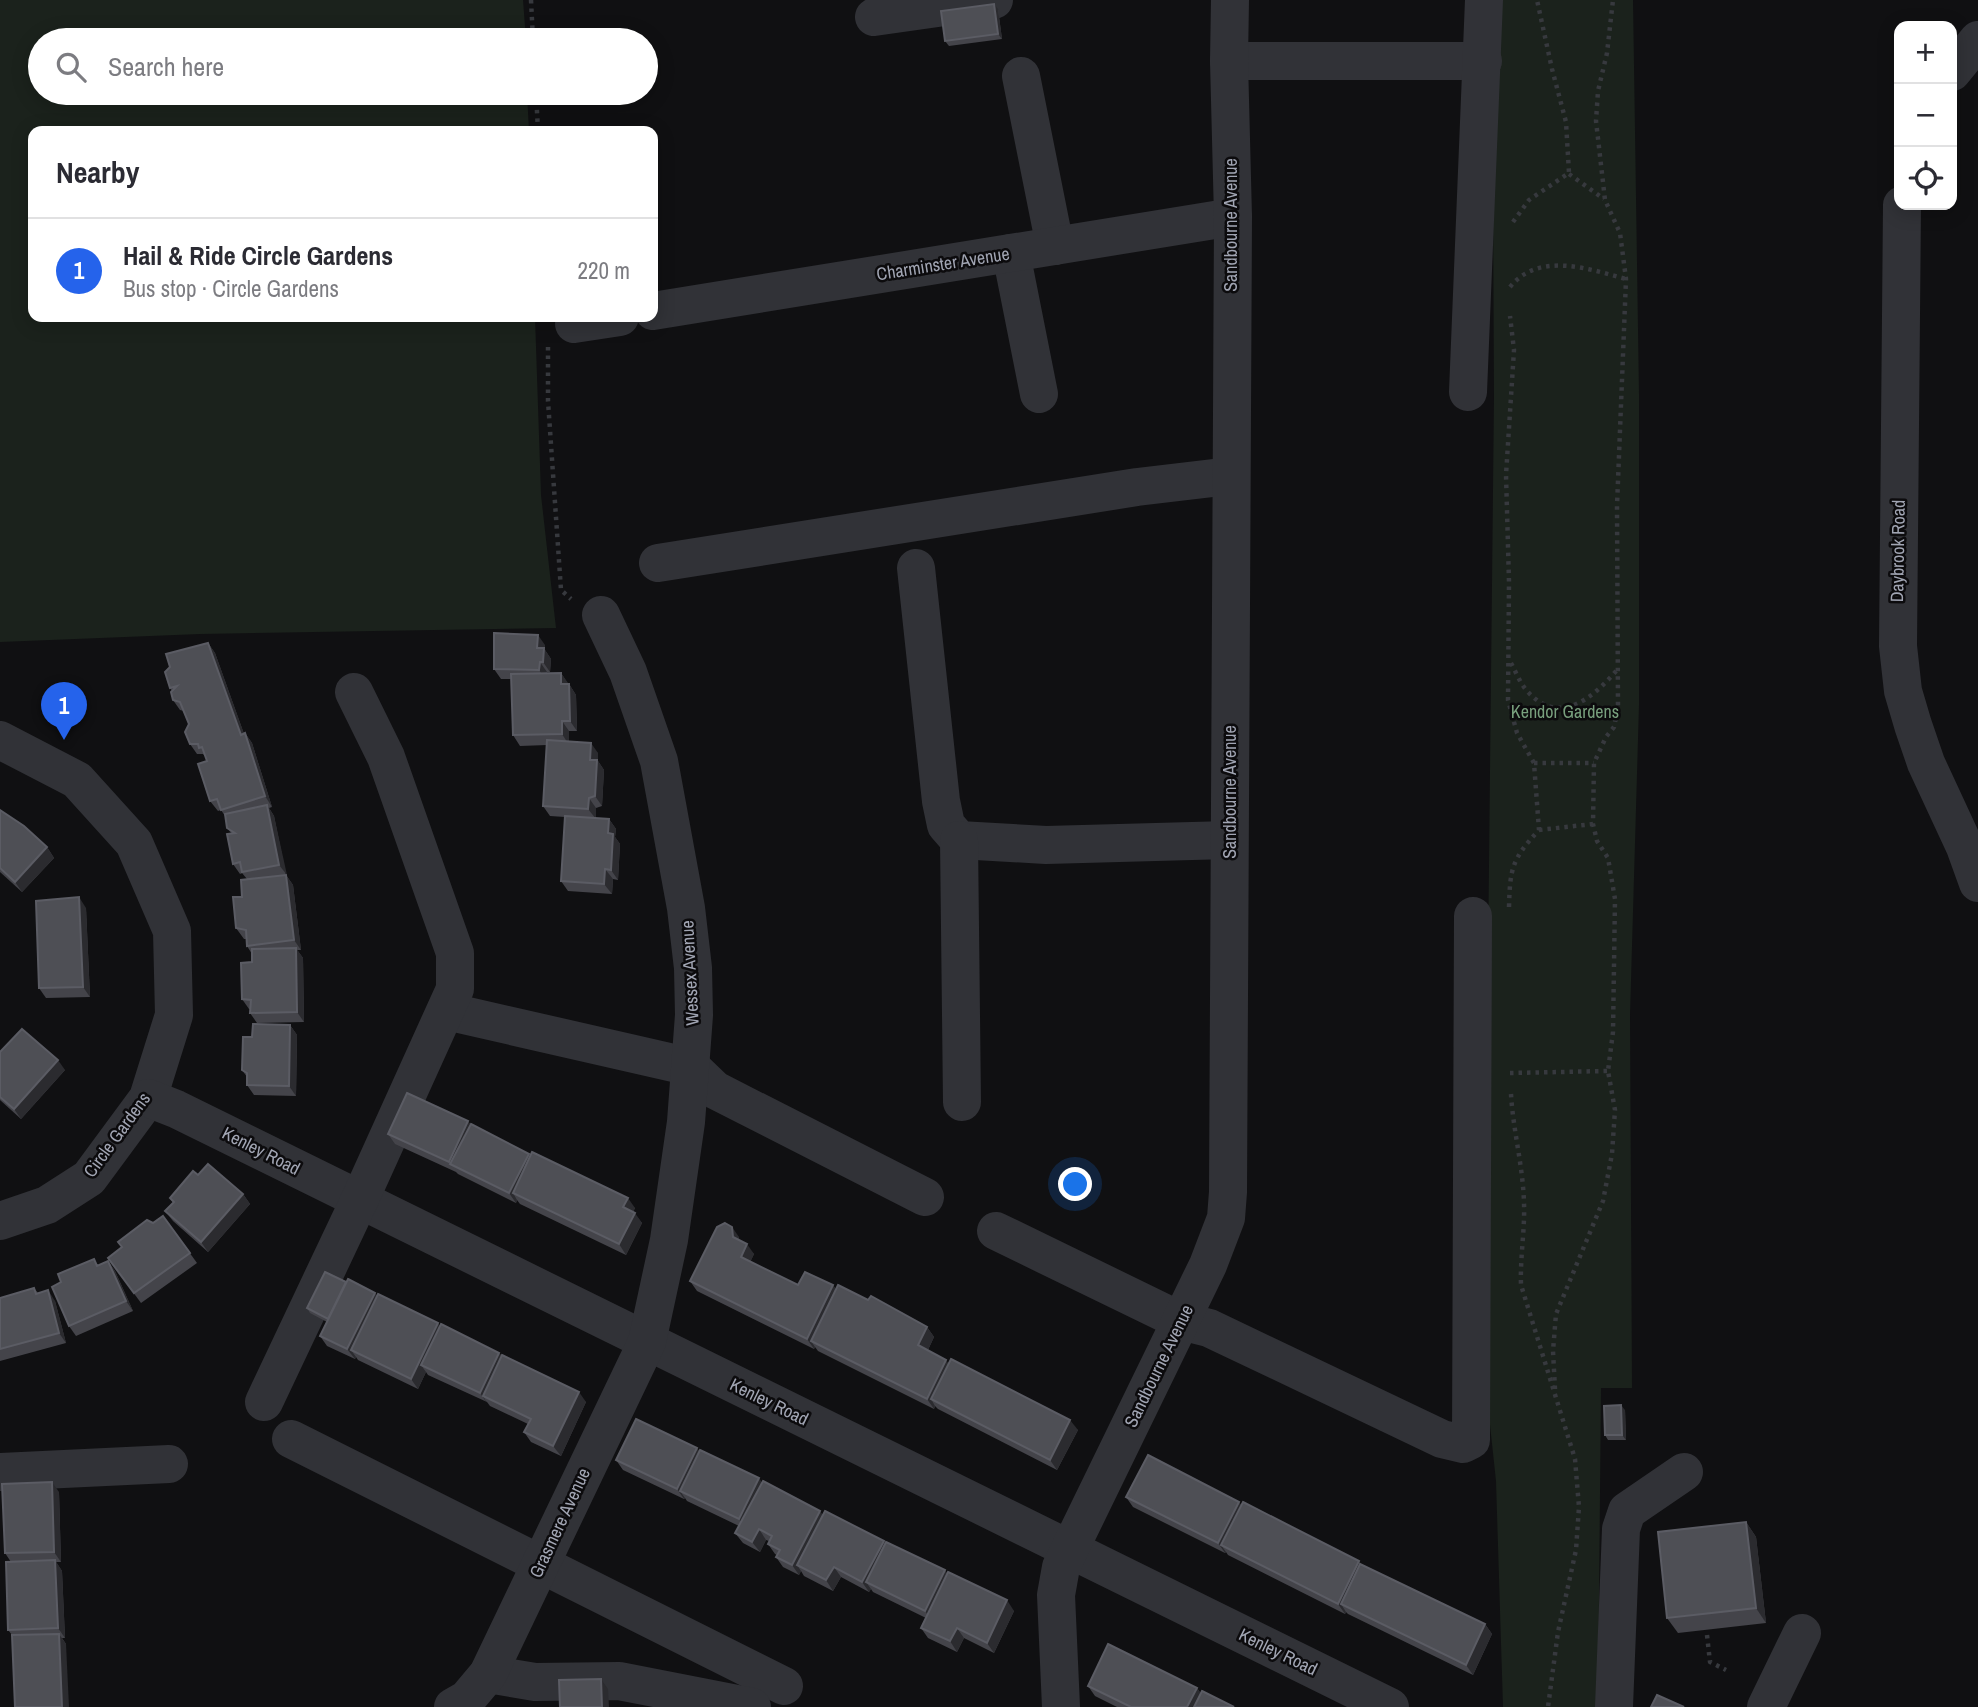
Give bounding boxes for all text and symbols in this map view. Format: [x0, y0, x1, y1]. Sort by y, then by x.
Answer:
map controls [1894, 21, 1957, 210]
button: + [1894, 21, 1957, 84]
search box [28, 28, 658, 105]
icon: search [52, 48, 90, 86]
text: Search here [108, 49, 224, 84]
button: − [1894, 84, 1957, 147]
button: locate [1894, 147, 1957, 210]
text: Nearby [56, 152, 139, 192]
street label: Sandbourne Avenue [1218, 158, 1243, 292]
text: Hail & Ride Circle Gardens [123, 238, 393, 273]
street label: Charminster Avenue [875, 241, 1011, 286]
text: 1 [74, 255, 84, 286]
text: 220 m [578, 255, 630, 286]
text: Bus stop · Circle Gardens [123, 273, 339, 304]
street label: Daybrook Road [1884, 500, 1911, 602]
pin: 1 [41, 682, 87, 740]
park label: Kendor Gardens [1511, 699, 1619, 724]
street label: Sandbourne Avenue [1217, 725, 1242, 859]
street label: Wessex Avenue [674, 920, 705, 1026]
street label: Circle Gardens [77, 1087, 156, 1182]
street label: Kenley Road [218, 1120, 305, 1181]
your location [1058, 1167, 1092, 1201]
street label: Sandbourne Avenue [1118, 1300, 1199, 1431]
street label: Kenley Road [726, 1372, 813, 1431]
street label: Grasmere Avenue [523, 1464, 596, 1582]
street label: Kenley Road [1235, 1622, 1322, 1681]

